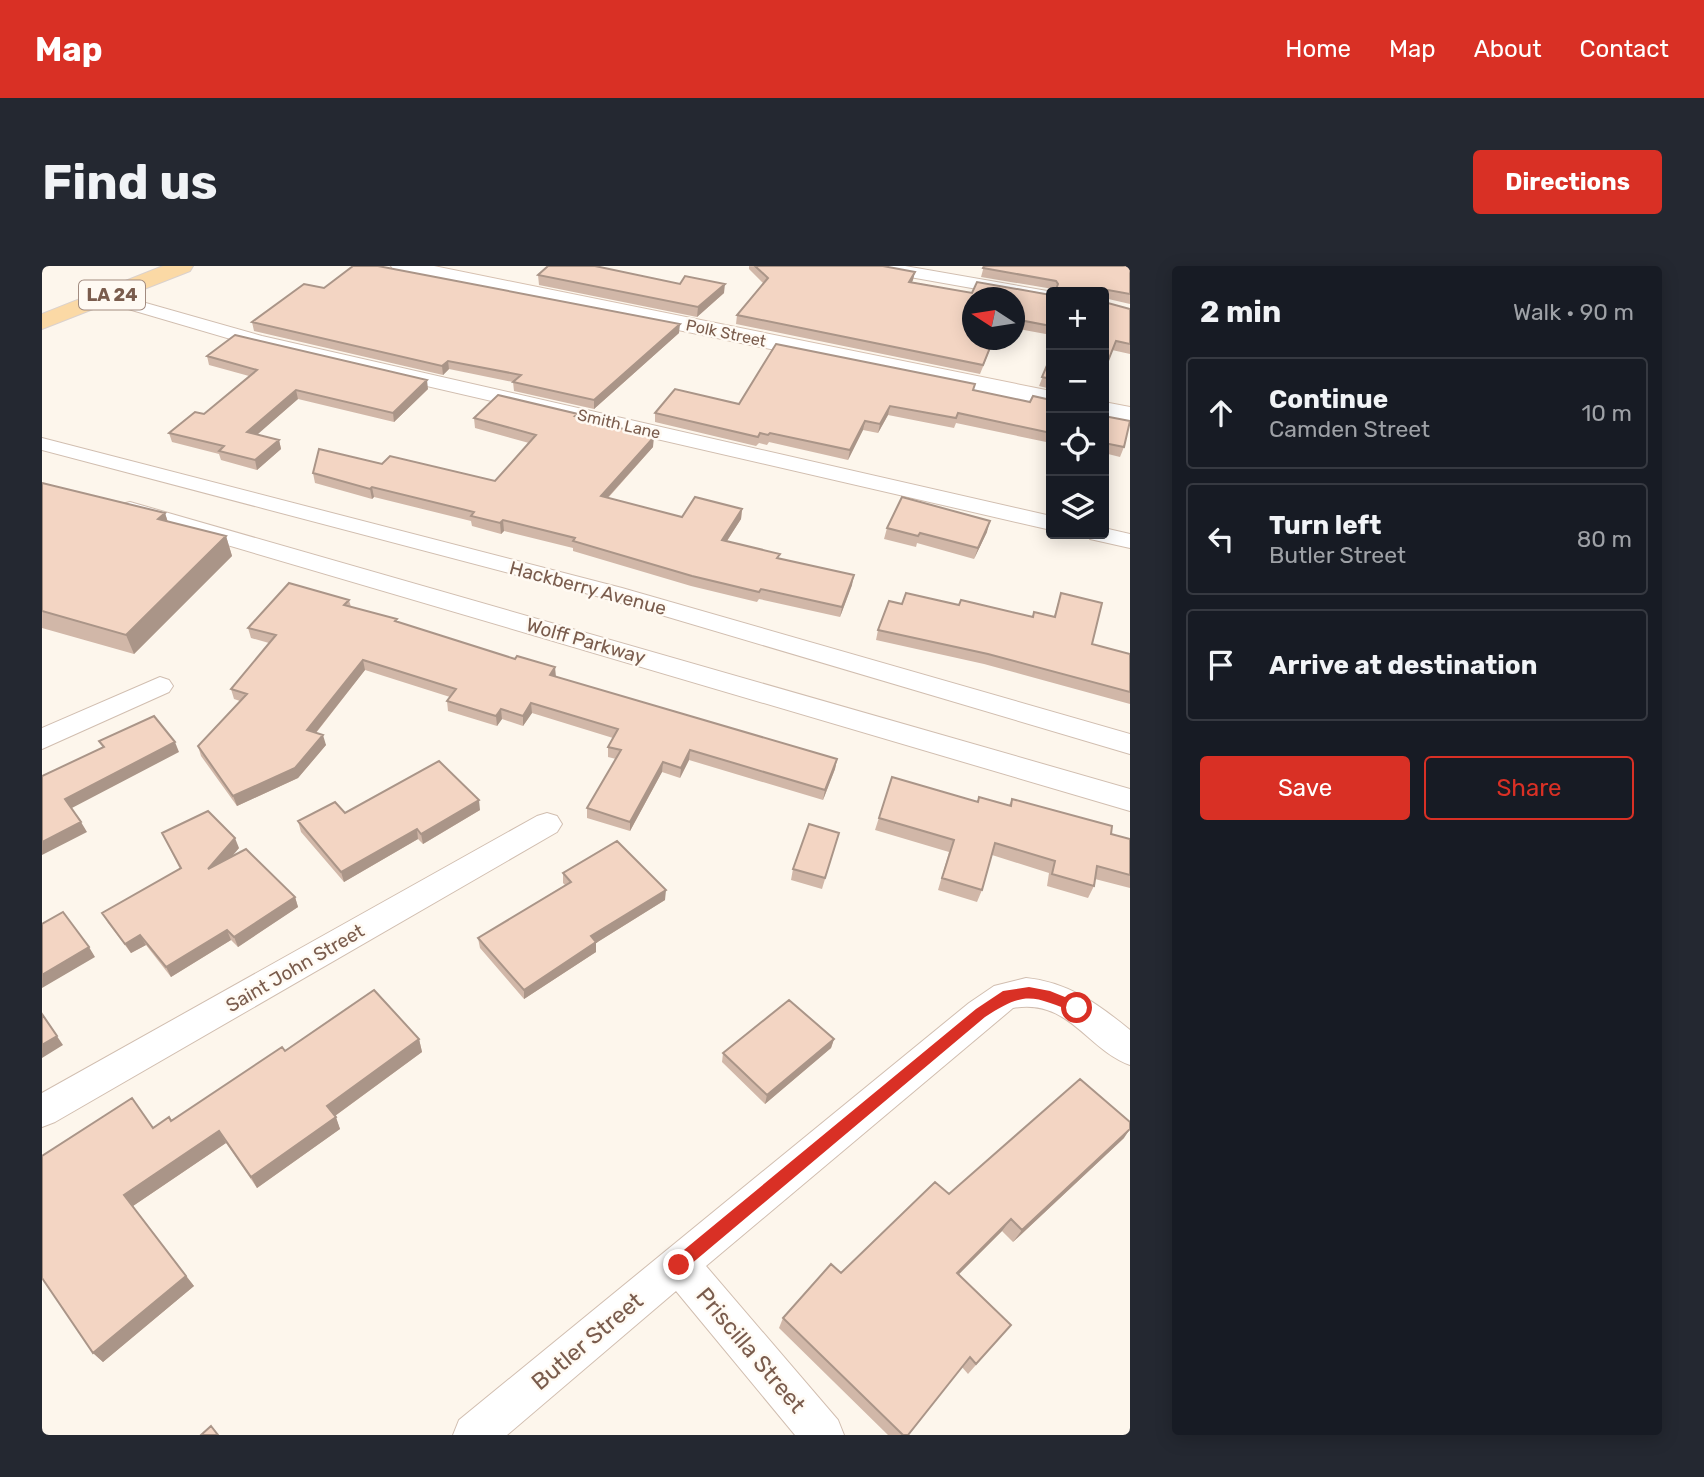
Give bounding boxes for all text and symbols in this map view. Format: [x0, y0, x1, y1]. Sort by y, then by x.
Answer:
text: Map [35, 30, 103, 69]
text: Home [1285, 35, 1351, 63]
text: Map [1389, 35, 1436, 63]
text: About [1474, 35, 1542, 63]
text: Contact [1580, 35, 1669, 63]
button: Directions [1473, 150, 1662, 214]
text: Find us [42, 153, 218, 211]
road number: LA 24 [79, 281, 145, 310]
north arrow [962, 287, 1025, 350]
map controls [1046, 287, 1109, 539]
button: + [1046, 287, 1109, 350]
text: 2 min [1200, 294, 1281, 330]
text: Walk · 90 m [1513, 298, 1634, 326]
street label: Polk Street [684, 315, 768, 351]
button: − [1046, 350, 1109, 413]
text: Continue [1269, 384, 1388, 415]
icon: ahead [1202, 394, 1240, 432]
text: 10 m [1581, 399, 1632, 427]
street label: Smith Lane [576, 405, 662, 443]
button: locate [1046, 413, 1109, 476]
text: Camden Street [1269, 415, 1430, 443]
button: layers [1046, 476, 1109, 539]
text: Turn left [1269, 510, 1381, 541]
icon: left [1202, 520, 1240, 558]
text: 80 m [1577, 525, 1632, 553]
text: Butler Street [1269, 541, 1406, 569]
street label: Hackberry Avenue [507, 556, 669, 620]
street label: Wolff Parkway [524, 613, 648, 669]
icon: arrive [1202, 646, 1240, 684]
text: Arrive at destination [1269, 650, 1537, 681]
button: Save [1200, 756, 1410, 820]
button: Share [1424, 756, 1634, 820]
street label: Saint John Street [222, 919, 369, 1017]
route start [1061, 992, 1092, 1023]
route end [663, 1249, 694, 1280]
street label: Priscilla Street [690, 1282, 812, 1418]
street label: Butler Street [526, 1286, 648, 1396]

